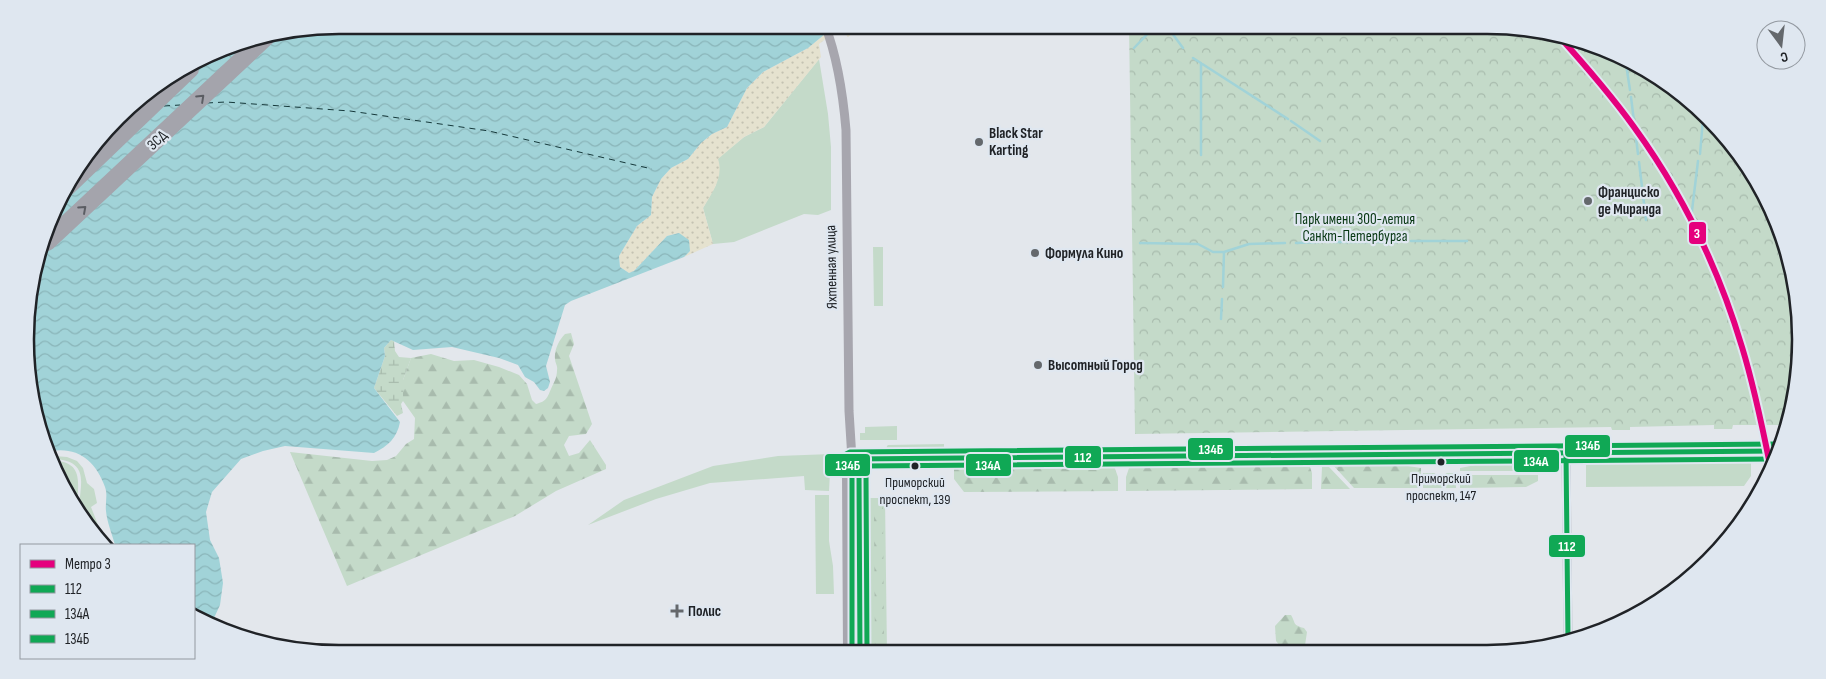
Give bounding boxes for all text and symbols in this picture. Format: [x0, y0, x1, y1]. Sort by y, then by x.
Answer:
north arrow [1756, 20, 1806, 70]
text: С [1779, 48, 1790, 66]
one-way arrow [196, 95, 205, 104]
place label: Black Star Karting [989, 124, 1043, 160]
street label: ЗСД [143, 126, 172, 154]
marker: Black Star Karting [973, 136, 985, 148]
place label: Франциско де Миранда [1598, 183, 1661, 219]
marker: Франциско де Миранда [1582, 195, 1594, 207]
one-way arrow [77, 206, 86, 215]
park label: Парк имени 300-летия Санкт-Петербурга [1295, 210, 1415, 246]
line badge: 3 [1688, 221, 1707, 245]
street label: Яхтенная улица [821, 225, 842, 309]
text: 3 [1694, 225, 1700, 242]
place label: Формула Кино [1045, 244, 1123, 263]
marker: Формула Кино [1029, 247, 1041, 259]
place label: Высотный Город [1048, 356, 1143, 375]
marker: Высотный Город [1032, 359, 1044, 371]
line badge: 134Б [1564, 434, 1611, 458]
line badge: 134Б [1187, 437, 1234, 461]
text: 134Б [1576, 437, 1601, 454]
text: 134Б [1199, 441, 1224, 458]
line badge: 112 [1064, 445, 1102, 469]
text: 112 [1074, 449, 1092, 466]
line badge: 134А [1513, 449, 1560, 473]
line badge: 134Б [824, 453, 871, 477]
line badge: 134А [965, 453, 1012, 477]
text: 134А [1524, 453, 1549, 470]
text: 134Б [836, 457, 861, 474]
text: 134А [976, 457, 1001, 474]
marker: Приморский проспект, 147 [1436, 457, 1446, 467]
marker: Приморский проспект, 139 [910, 461, 920, 471]
place label: Приморский проспект, 147 [1406, 470, 1476, 504]
place label: Приморский проспект, 139 [880, 474, 950, 508]
line badge: 112 [1548, 534, 1586, 558]
text: 112 [1558, 538, 1576, 555]
legend [20, 544, 195, 659]
text: Метро 3 [65, 555, 111, 574]
text: 112 [65, 580, 82, 599]
place label: Полис [688, 602, 721, 621]
marker: Полис [670, 604, 684, 618]
text: 134А [65, 605, 90, 624]
text: 134Б [65, 630, 90, 649]

